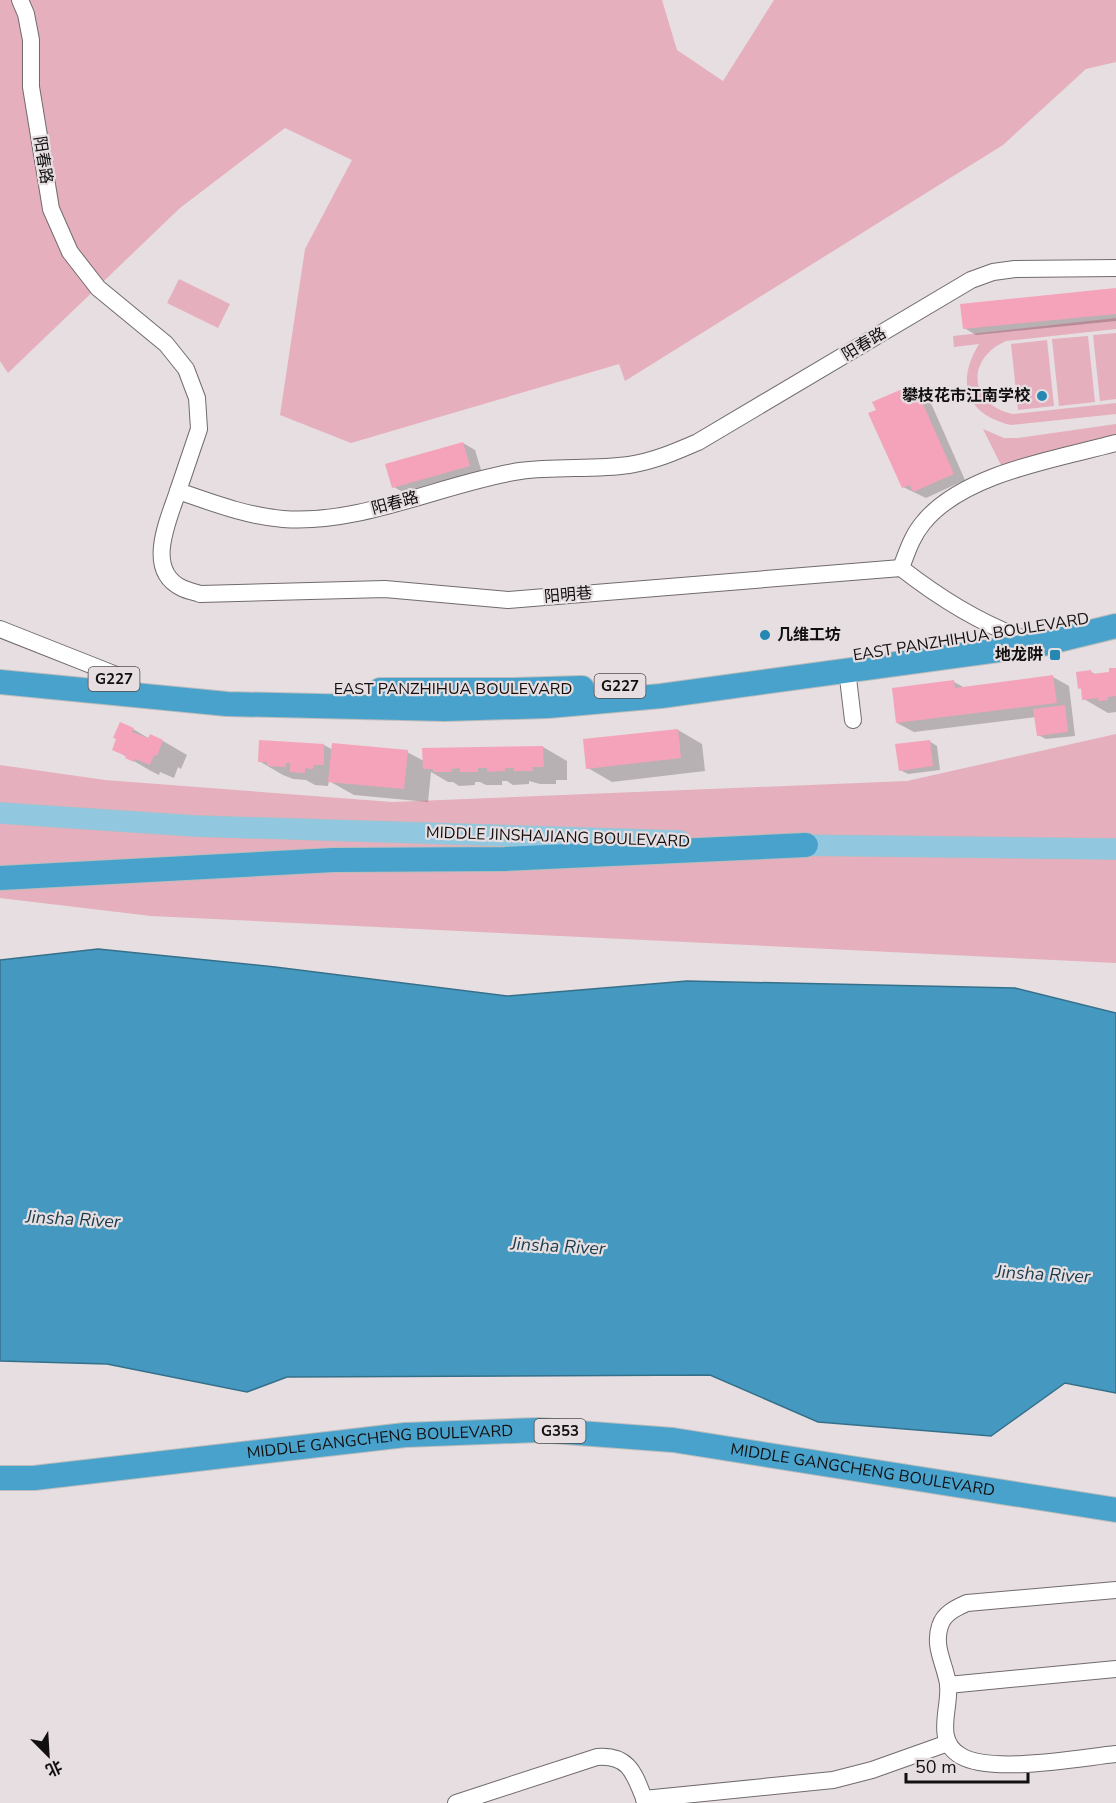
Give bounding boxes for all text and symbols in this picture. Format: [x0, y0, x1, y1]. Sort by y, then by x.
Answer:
street label: 阳春路 [28, 135, 58, 185]
street label: 阳春路 [838, 322, 890, 366]
place label: 攀枝花市江南学校 [902, 385, 1031, 407]
marker: 攀枝花市江南学校 [1035, 389, 1049, 403]
street label: 阳春路 [369, 486, 421, 520]
street label: 阳明巷 [543, 582, 593, 608]
street label: EAST PANZHIHUA BOULEVARD [851, 607, 1091, 667]
place label: 几维工坊 [777, 624, 841, 646]
marker: 几维工坊 [758, 628, 772, 642]
place label: 地龙阱 [995, 644, 1043, 666]
marker: 地龙阱 [1048, 648, 1062, 662]
road number: G227 [88, 667, 140, 691]
road number: G227 [594, 674, 646, 698]
street label: EAST PANZHIHUA BOULEVARD [334, 678, 572, 700]
street label: MIDDLE JINSHAJIANG BOULEVARD [426, 821, 690, 853]
water label: Jinsha River [24, 1204, 121, 1233]
water label: Jinsha River [509, 1231, 606, 1260]
water label: Jinsha River [994, 1259, 1091, 1288]
road number: G353 [534, 1419, 586, 1443]
street label: MIDDLE GANGCHENG BOULEVARD [246, 1420, 514, 1464]
street label: MIDDLE GANGCHENG BOULEVARD [729, 1438, 997, 1502]
north arrow [18, 1725, 78, 1785]
scale bar [906, 1746, 1028, 1784]
text: 北 [42, 1754, 65, 1781]
text: 50 m [915, 1755, 957, 1779]

